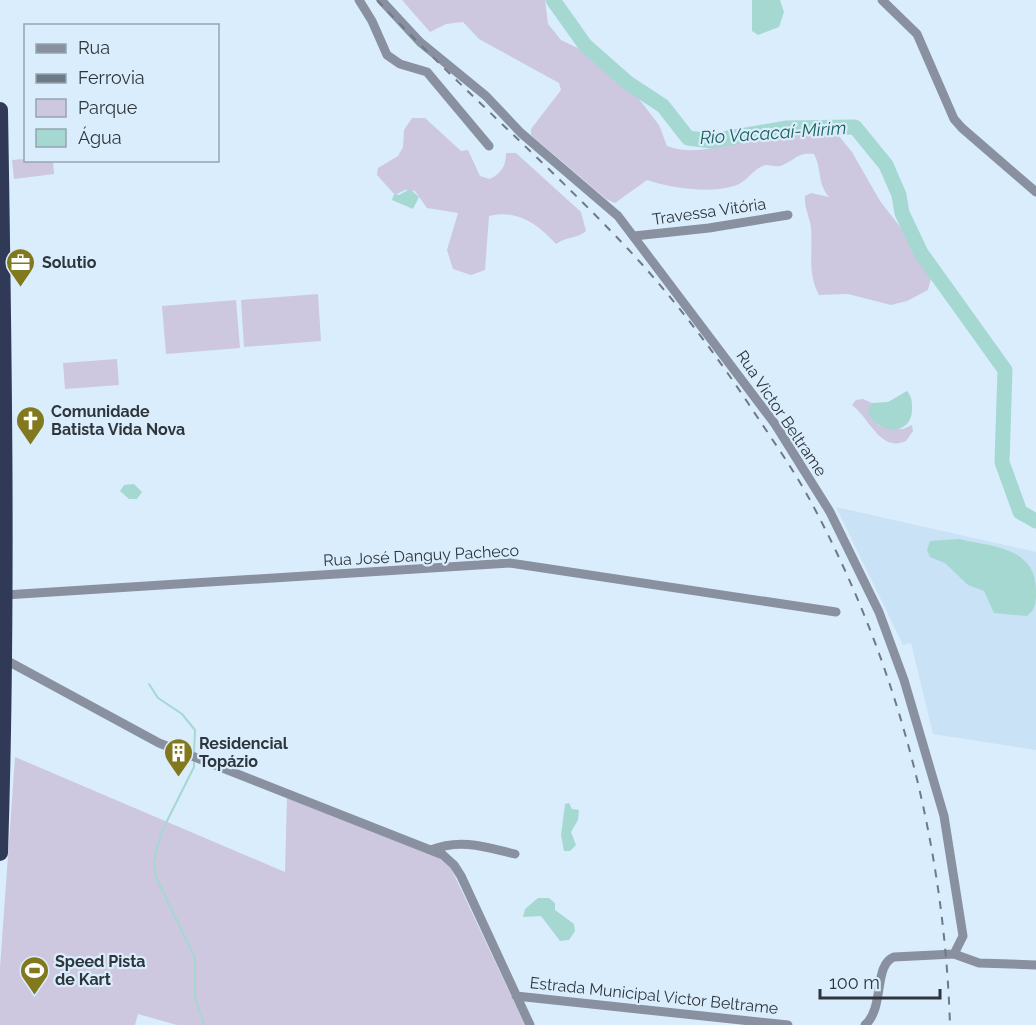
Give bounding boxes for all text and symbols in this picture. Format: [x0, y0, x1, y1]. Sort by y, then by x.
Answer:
legend [24, 24, 219, 162]
text: Rua [78, 37, 110, 58]
text: Ferrovia [78, 67, 145, 88]
text: Parque [78, 97, 138, 118]
water label: Rio Vacacaí-Mirim [699, 117, 847, 148]
text: Água [78, 126, 122, 148]
street label: Travessa Vitória [651, 194, 767, 229]
office icon: Solutio [5, 246, 37, 288]
place label: Solutio [42, 253, 97, 272]
street label: Rua Victor Beltrame [732, 347, 831, 480]
place label: Comunidade Batista Vida Nova [51, 402, 185, 439]
church icon: Comunidade Batista Vida Nova [14, 404, 46, 446]
street label: Rua José Danguy Pacheco [323, 541, 519, 570]
place label: Residencial Topázio [199, 734, 289, 771]
building icon: Residencial Topázio [162, 736, 194, 778]
place label: Speed Pista de Kart [55, 952, 145, 989]
sports icon: Speed Pista de Kart [18, 954, 50, 996]
scale bar [820, 962, 940, 1000]
text: 100 m [829, 972, 880, 993]
street label: Estrada Municipal Victor Beltrame [529, 973, 779, 1018]

